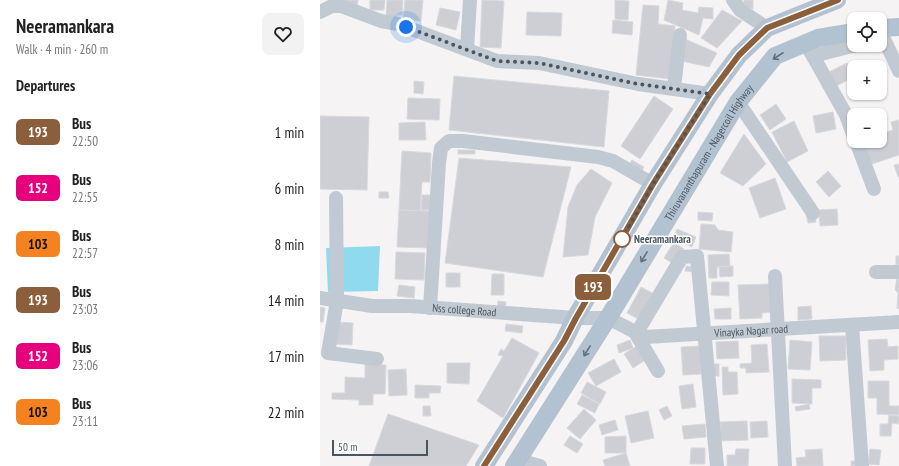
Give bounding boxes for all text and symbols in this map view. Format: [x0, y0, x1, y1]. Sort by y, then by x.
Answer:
map controls [847, 12, 887, 148]
button: locate [847, 12, 887, 52]
button: heart [262, 13, 304, 55]
text: Neeramankara [16, 14, 114, 38]
your location [396, 17, 416, 37]
text: Walk · 4 min · 260 m [16, 41, 108, 58]
one-way arrow [772, 52, 783, 60]
button: + [847, 60, 887, 100]
text: Departures [16, 76, 75, 95]
street label: Thiruvananthapuram - Nagercoil Highway [661, 81, 757, 223]
button: − [847, 108, 887, 148]
text: Bus [72, 114, 91, 133]
text: 193 [28, 123, 48, 141]
text: 1 min [274, 123, 304, 142]
text: 22:50 [72, 133, 98, 150]
text: Bus [72, 170, 91, 189]
text: 152 [28, 179, 48, 197]
text: 6 min [274, 179, 304, 198]
text: 22:55 [72, 189, 98, 206]
text: Bus [72, 226, 91, 245]
marker: Neeramankara [613, 230, 631, 248]
place label: Neeramankara [634, 232, 691, 246]
text: 103 [28, 235, 48, 253]
text: 8 min [274, 235, 304, 254]
text: 22:57 [72, 245, 98, 262]
one-way arrow [640, 251, 648, 263]
line badge: 193 [570, 274, 616, 300]
text: 193 [583, 278, 603, 296]
text: Bus [72, 282, 91, 301]
text: 193 [28, 291, 48, 309]
text: 14 min [268, 291, 304, 310]
text: 23:03 [72, 301, 98, 318]
street label: Nss college Road [432, 301, 497, 319]
street label: Vinayka Nagar road [713, 322, 789, 340]
text: Bus [72, 338, 91, 357]
one-way arrow [583, 345, 591, 356]
text: 152 [28, 347, 48, 365]
text: 17 min [268, 347, 304, 366]
text: 23:06 [72, 357, 98, 374]
text: Bus [72, 394, 91, 413]
text: 103 [28, 403, 48, 421]
text: 22 min [268, 403, 304, 422]
text: 23:11 [72, 413, 98, 430]
scale bar [332, 438, 428, 457]
text: 50 m [338, 440, 357, 454]

